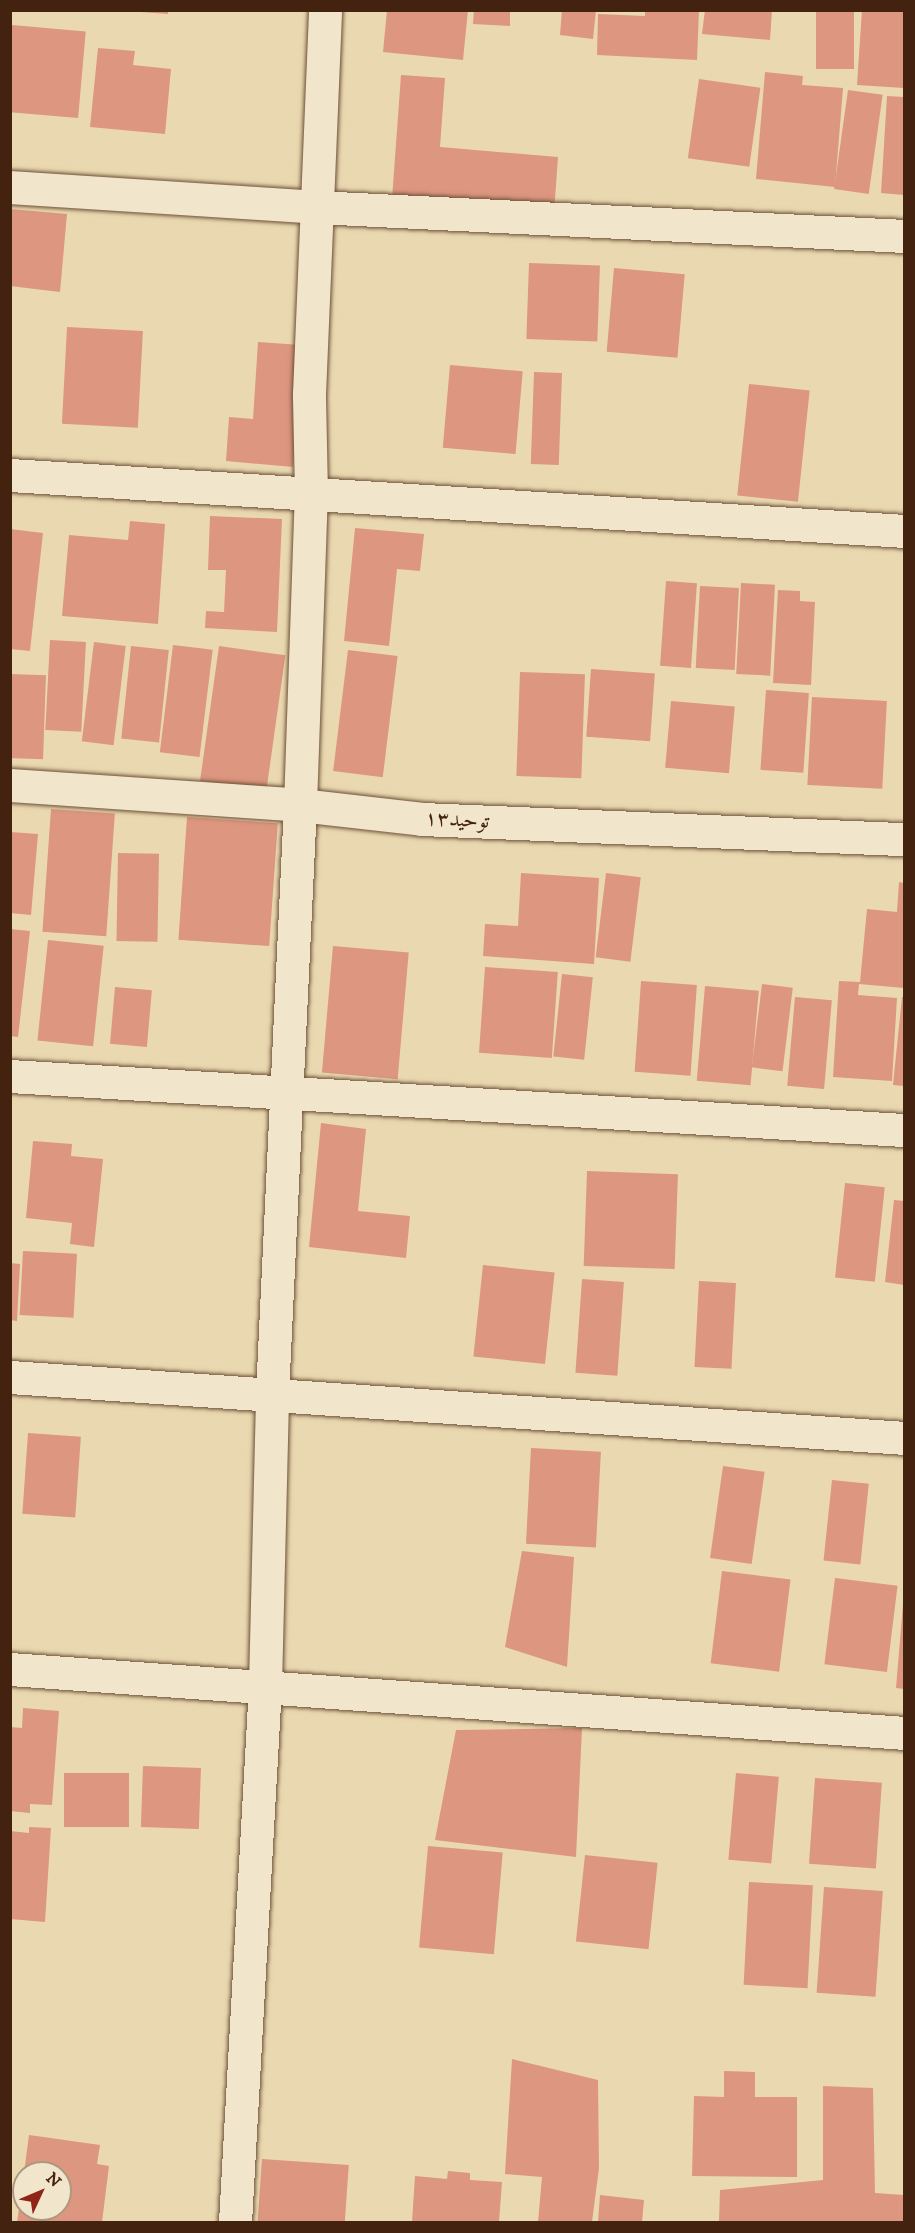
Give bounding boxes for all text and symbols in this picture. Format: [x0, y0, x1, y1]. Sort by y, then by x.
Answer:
street label: توحید۱۳ [424, 806, 490, 834]
north arrow [12, 2161, 72, 2221]
text: N [42, 2168, 65, 2192]

